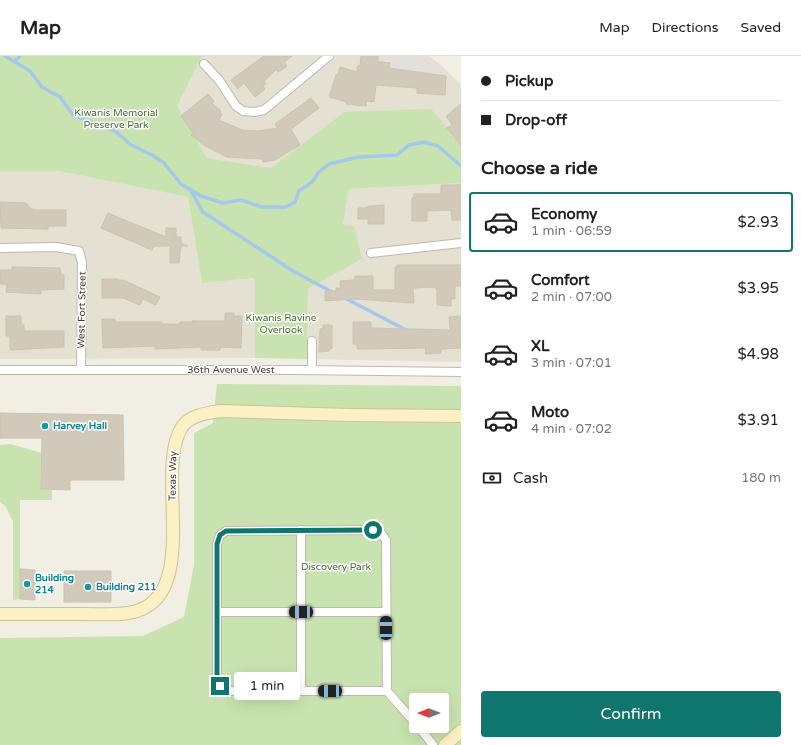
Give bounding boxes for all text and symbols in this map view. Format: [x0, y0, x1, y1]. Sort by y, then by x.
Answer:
text: Map [20, 17, 61, 39]
text: Map [599, 19, 630, 36]
text: Directions [652, 19, 719, 36]
text: Saved [741, 19, 781, 36]
text: Pickup [505, 72, 553, 90]
park label: Kiwanis Memorial Preserve Park [74, 107, 158, 131]
text: Drop-off [505, 111, 567, 129]
text: Choose a ride [481, 157, 598, 179]
icon: car [483, 204, 519, 240]
text: Economy [531, 205, 597, 223]
text: $2.93 [738, 213, 779, 231]
text: 1 min · 06:59 [531, 223, 612, 239]
icon: car [483, 270, 519, 306]
street label: West Fort Street [75, 271, 89, 349]
text: Comfort [531, 271, 590, 289]
text: $3.95 [738, 279, 779, 297]
text: 2 min · 07:00 [531, 289, 612, 305]
park label: Kiwanis Ravine Overlook [246, 312, 317, 336]
icon: car [483, 336, 519, 372]
text: XL [531, 337, 550, 355]
text: $4.98 [738, 345, 779, 363]
text: 3 min · 07:01 [531, 355, 612, 371]
street label: 36th Avenue West [187, 364, 275, 376]
icon: car [483, 402, 519, 438]
text: Moto [531, 403, 569, 421]
text: $3.91 [738, 411, 779, 429]
place label: Harvey Hall [53, 420, 107, 432]
marker: Harvey Hall [40, 421, 50, 431]
text: 4 min · 07:02 [531, 421, 612, 437]
street label: Texas Way [167, 450, 179, 501]
icon: cash [481, 467, 503, 489]
text: Cash [513, 469, 548, 487]
text: 180 m [741, 470, 781, 486]
route start [364, 521, 382, 539]
park label: Discovery Park [301, 561, 372, 573]
place label: Building 214 [35, 572, 74, 596]
marker: Building 214 [22, 579, 32, 589]
place label: Building 211 [96, 581, 157, 593]
marker: Building 211 [83, 582, 93, 592]
car [289, 606, 313, 618]
car [380, 616, 392, 640]
callout: 1 min [234, 672, 300, 700]
route end [211, 677, 229, 695]
text: 1 min [250, 678, 284, 694]
car [318, 685, 342, 697]
button: Confirm [481, 691, 781, 737]
north arrow [409, 693, 449, 733]
map controls [409, 693, 449, 733]

